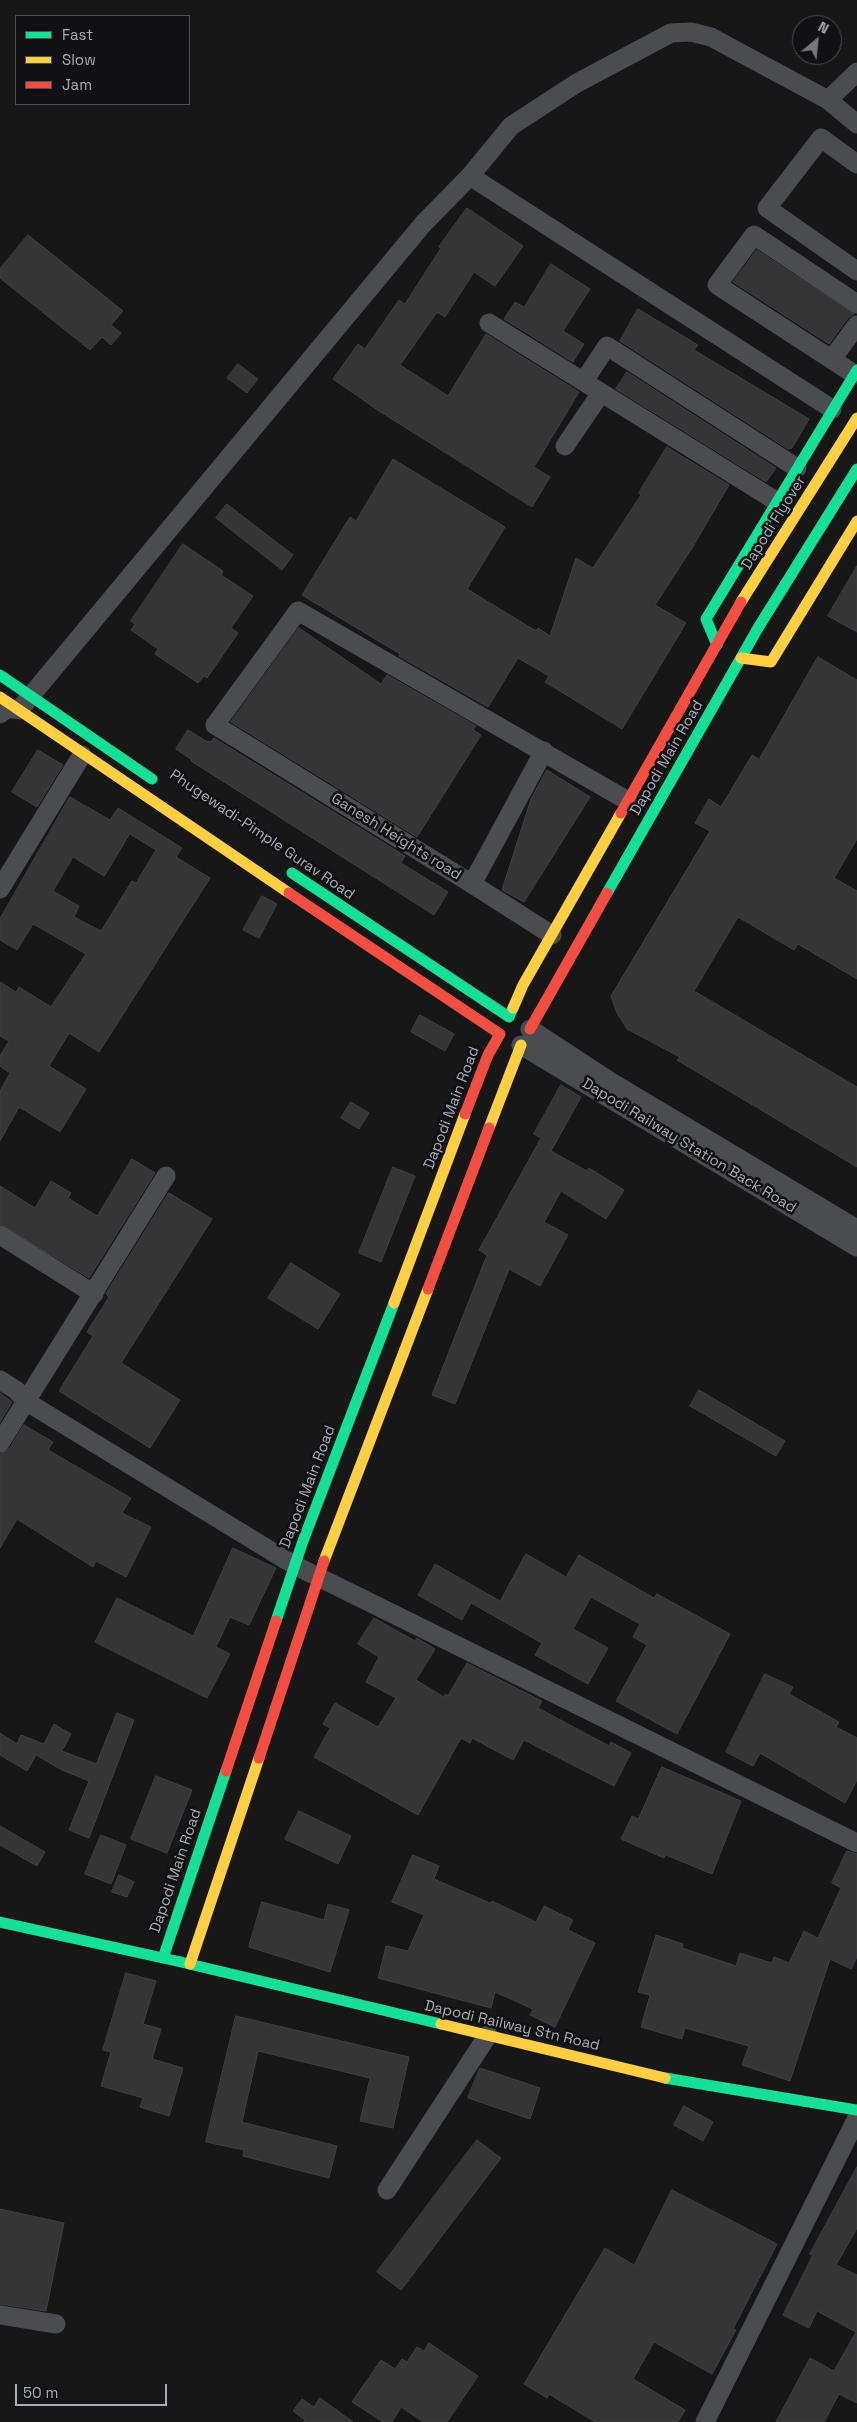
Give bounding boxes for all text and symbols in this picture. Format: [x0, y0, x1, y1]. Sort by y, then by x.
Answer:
legend [15, 15, 190, 105]
north arrow [792, 15, 842, 65]
text: N [815, 17, 832, 38]
text: Fast [62, 25, 93, 44]
text: Slow [62, 50, 96, 69]
text: Jam [62, 75, 92, 94]
street label: Dapodi Flyover [738, 473, 810, 573]
street label: Dapodi Main Road [627, 697, 707, 819]
street label: Phugewadi-Pimple Gurav Road [166, 766, 358, 904]
street label: Ganesh Heights road [328, 790, 464, 884]
street label: Dapodi Main Road [420, 1044, 484, 1172]
street label: Dapodi Railway Station Back Road [579, 1075, 799, 1217]
street label: Dapodi Main Road [276, 1423, 340, 1551]
street label: Dapodi Main Road [146, 1807, 206, 1935]
street label: Dapodi Railway Stn Road [423, 1997, 601, 2055]
scale bar [18, 2374, 170, 2406]
text: 50 m [23, 2383, 58, 2402]

